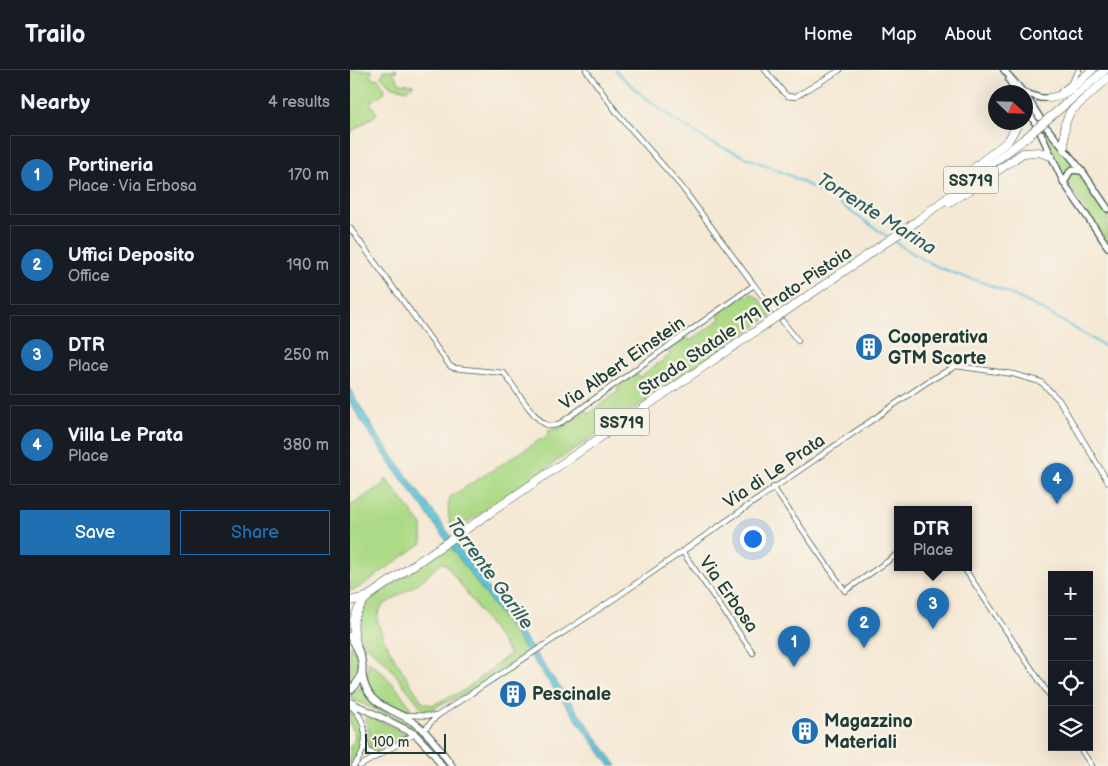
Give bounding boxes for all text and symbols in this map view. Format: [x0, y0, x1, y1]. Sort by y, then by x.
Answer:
text: Trailo [25, 20, 85, 49]
text: Home [804, 24, 853, 45]
text: Map [881, 24, 917, 45]
text: About [945, 24, 992, 45]
text: Contact [1020, 24, 1083, 45]
north arrow [988, 85, 1033, 130]
text: Nearby [20, 90, 90, 115]
text: 4 results [268, 93, 330, 112]
text: Portineria [68, 154, 153, 177]
text: 1 [34, 166, 40, 185]
text: 170 m [288, 166, 329, 185]
road number: SS719 [944, 166, 998, 194]
water label: Torrente Marina [812, 168, 940, 260]
text: Place · Via Erbosa [68, 177, 197, 196]
street label: Strada Statale 719 Prato-Pistoia [635, 242, 856, 401]
text: Uffici Deposito [68, 244, 195, 267]
text: 2 [32, 256, 42, 275]
text: 190 m [287, 256, 329, 275]
text: Office [68, 267, 110, 286]
street label: Via Albert Einstein [555, 312, 689, 415]
place label: Cooperativa GTM Scorte [888, 327, 988, 369]
building icon: Cooperativa GTM Scorte [854, 332, 884, 362]
text: DTR [68, 334, 105, 357]
text: 3 [32, 346, 42, 365]
text: 250 m [283, 346, 329, 365]
text: Place [68, 357, 109, 376]
road number: SS719 [594, 408, 650, 436]
text: Villa Le Prata [68, 424, 183, 447]
street label: Via di Le Prata [720, 430, 829, 513]
text: 4 [32, 436, 42, 455]
text: 380 m [283, 436, 329, 455]
text: Place [68, 447, 109, 466]
pin: 4 [1041, 463, 1073, 504]
popup [894, 506, 972, 571]
button: Save [20, 510, 170, 555]
button: Share [180, 510, 330, 555]
water label: Torrente Garille [442, 514, 538, 634]
text: DTR [913, 518, 949, 541]
your location [740, 526, 766, 552]
text: Place [913, 541, 953, 560]
street label: Via Erbosa [695, 552, 762, 636]
map controls [1048, 571, 1093, 751]
button: + [1048, 571, 1093, 616]
pin: 3 [917, 588, 949, 629]
pin: 2 [848, 607, 880, 648]
button: − [1048, 616, 1093, 661]
pin: 1 [778, 626, 810, 667]
button: locate [1048, 661, 1093, 706]
building icon: Pescinale [498, 679, 528, 709]
place label: Pescinale [532, 684, 611, 705]
button: layers [1048, 706, 1093, 751]
place label: Magazzino Materiali [824, 711, 913, 753]
building icon: Magazzino Materiali [790, 716, 820, 746]
scale bar [365, 731, 446, 754]
text: 100 m [372, 734, 409, 751]

